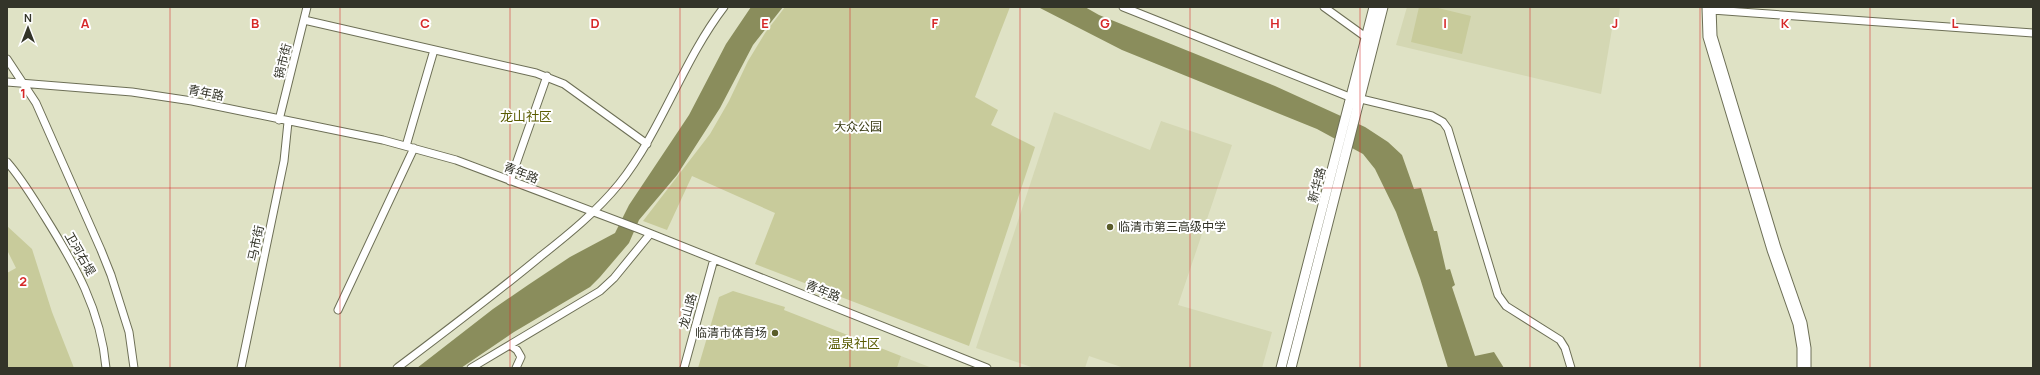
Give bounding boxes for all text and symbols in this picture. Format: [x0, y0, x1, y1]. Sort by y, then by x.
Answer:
north arrow [8, 8, 48, 48]
text: N [24, 10, 32, 25]
text: A [81, 14, 90, 32]
text: B [251, 14, 259, 32]
text: C [420, 14, 430, 32]
text: D [590, 14, 600, 32]
text: E [761, 14, 769, 32]
text: F [932, 14, 939, 32]
text: G [1100, 14, 1110, 32]
text: H [1270, 14, 1280, 32]
text: I [1443, 14, 1447, 32]
text: J [1612, 14, 1618, 32]
text: K [1781, 14, 1790, 32]
text: L [1952, 14, 1959, 32]
street label: 锅市街 [270, 41, 295, 80]
street label: 青年路 [187, 81, 225, 104]
text: 1 [20, 84, 26, 102]
district label: 龙山社区 [500, 107, 552, 125]
park label: 大众公园 [834, 118, 882, 135]
street label: 青年路 [501, 158, 541, 187]
street label: 新华路 [1304, 165, 1329, 204]
place label: 临清市第三高级中学 [1118, 218, 1226, 235]
marker: 临清市第三高级中学 [1105, 222, 1115, 232]
street label: 马市街 [243, 224, 268, 262]
street label: 卫河右堤 [61, 229, 100, 279]
text: 2 [19, 272, 27, 290]
street label: 青年路 [803, 276, 843, 305]
street label: 龙山路 [675, 291, 700, 330]
place label: 临清市体育场 [695, 324, 767, 341]
marker: 临清市体育场 [770, 328, 780, 338]
district label: 温泉社区 [828, 334, 880, 352]

